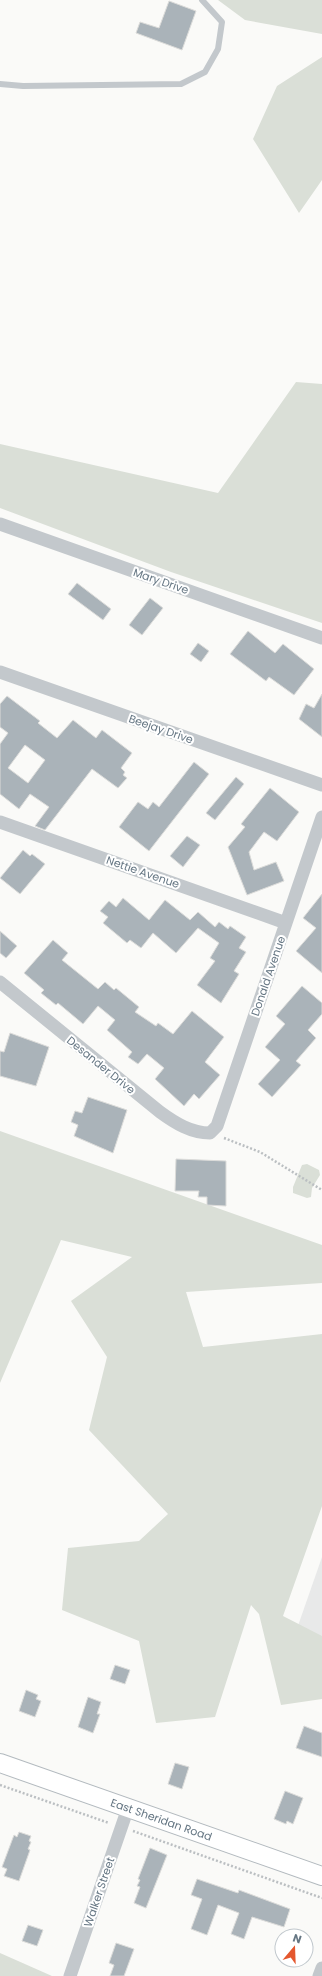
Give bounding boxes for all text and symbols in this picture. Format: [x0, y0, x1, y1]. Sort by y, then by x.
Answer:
street label: Mary Drive [131, 564, 191, 598]
street label: Beejay Drive [127, 710, 196, 748]
street label: Nettie Avenue [104, 852, 182, 892]
street label: Donald Avenue [247, 934, 289, 1018]
street label: Desander Drive [63, 1032, 139, 1098]
street label: East Sheridan Road [108, 1794, 214, 1845]
street label: Walker Street [80, 1855, 118, 1929]
north arrow [274, 1928, 314, 1968]
text: N [291, 1930, 304, 1947]

